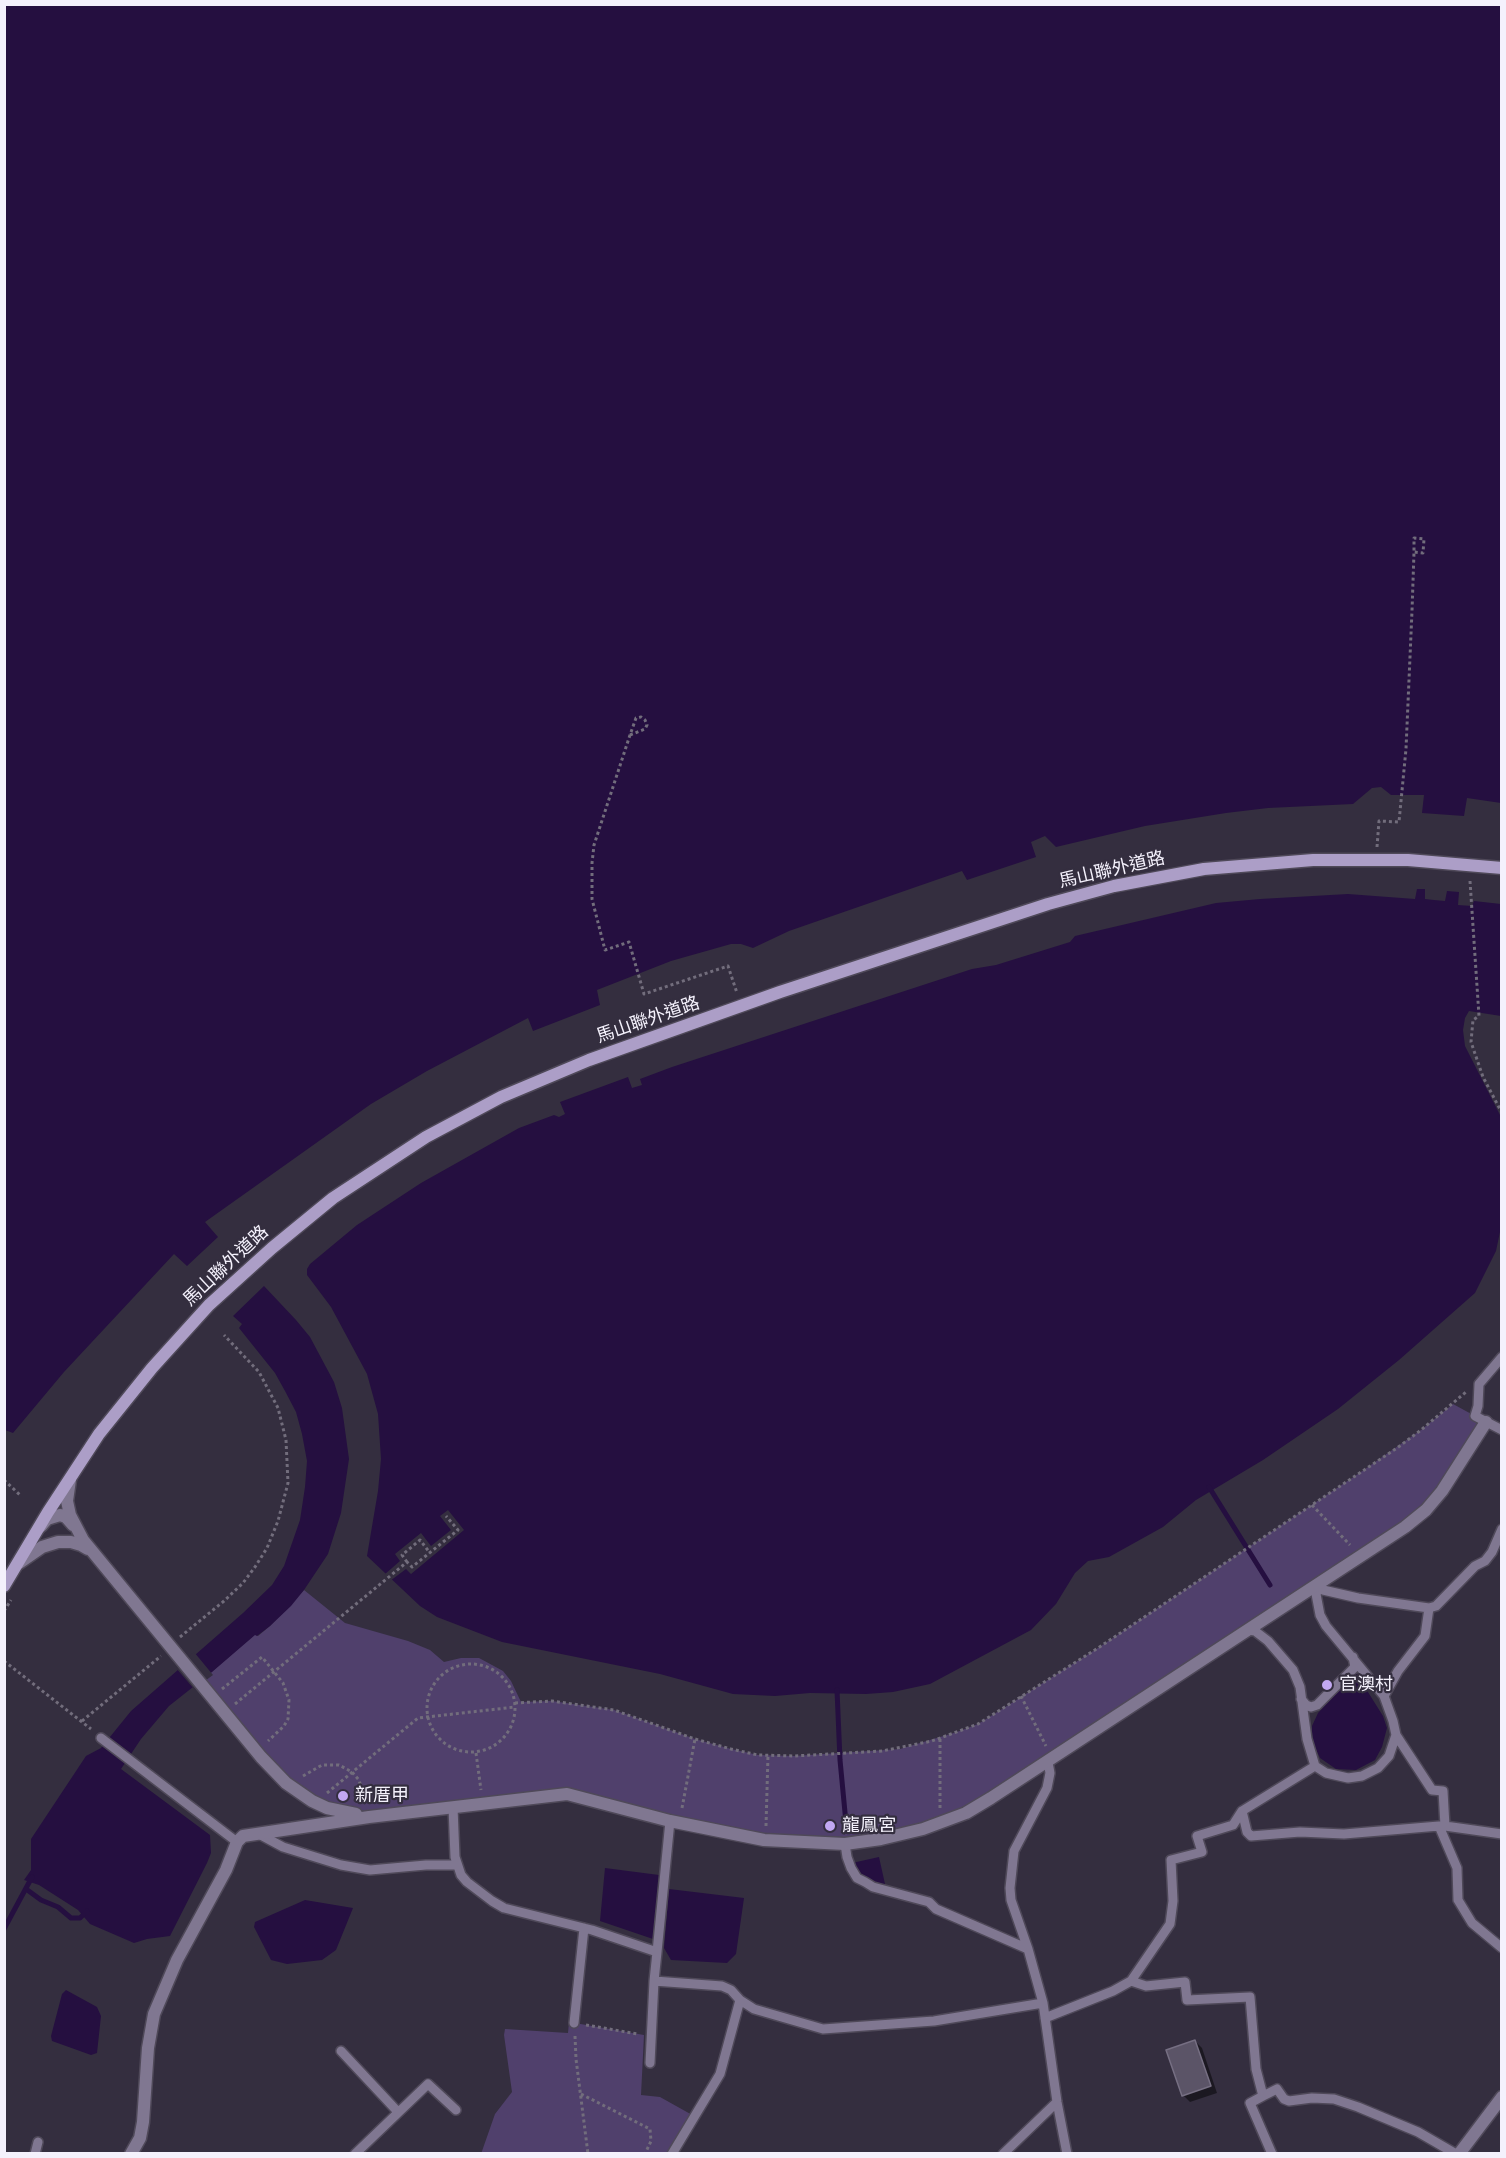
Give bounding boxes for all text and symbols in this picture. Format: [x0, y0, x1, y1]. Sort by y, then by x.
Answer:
street label: 馬山聯外道路 [1057, 847, 1167, 893]
street label: 馬山聯外道路 [593, 992, 703, 1048]
street label: 馬山聯外道路 [179, 1221, 273, 1311]
place label: 官澳村 [1339, 1674, 1393, 1696]
marker: 官澳村 [1320, 1678, 1334, 1692]
place label: 新厝甲 [355, 1785, 409, 1807]
marker: 新厝甲 [336, 1789, 350, 1803]
place label: 龍鳳宮 [842, 1815, 896, 1837]
marker: 龍鳳宮 [823, 1819, 837, 1833]

